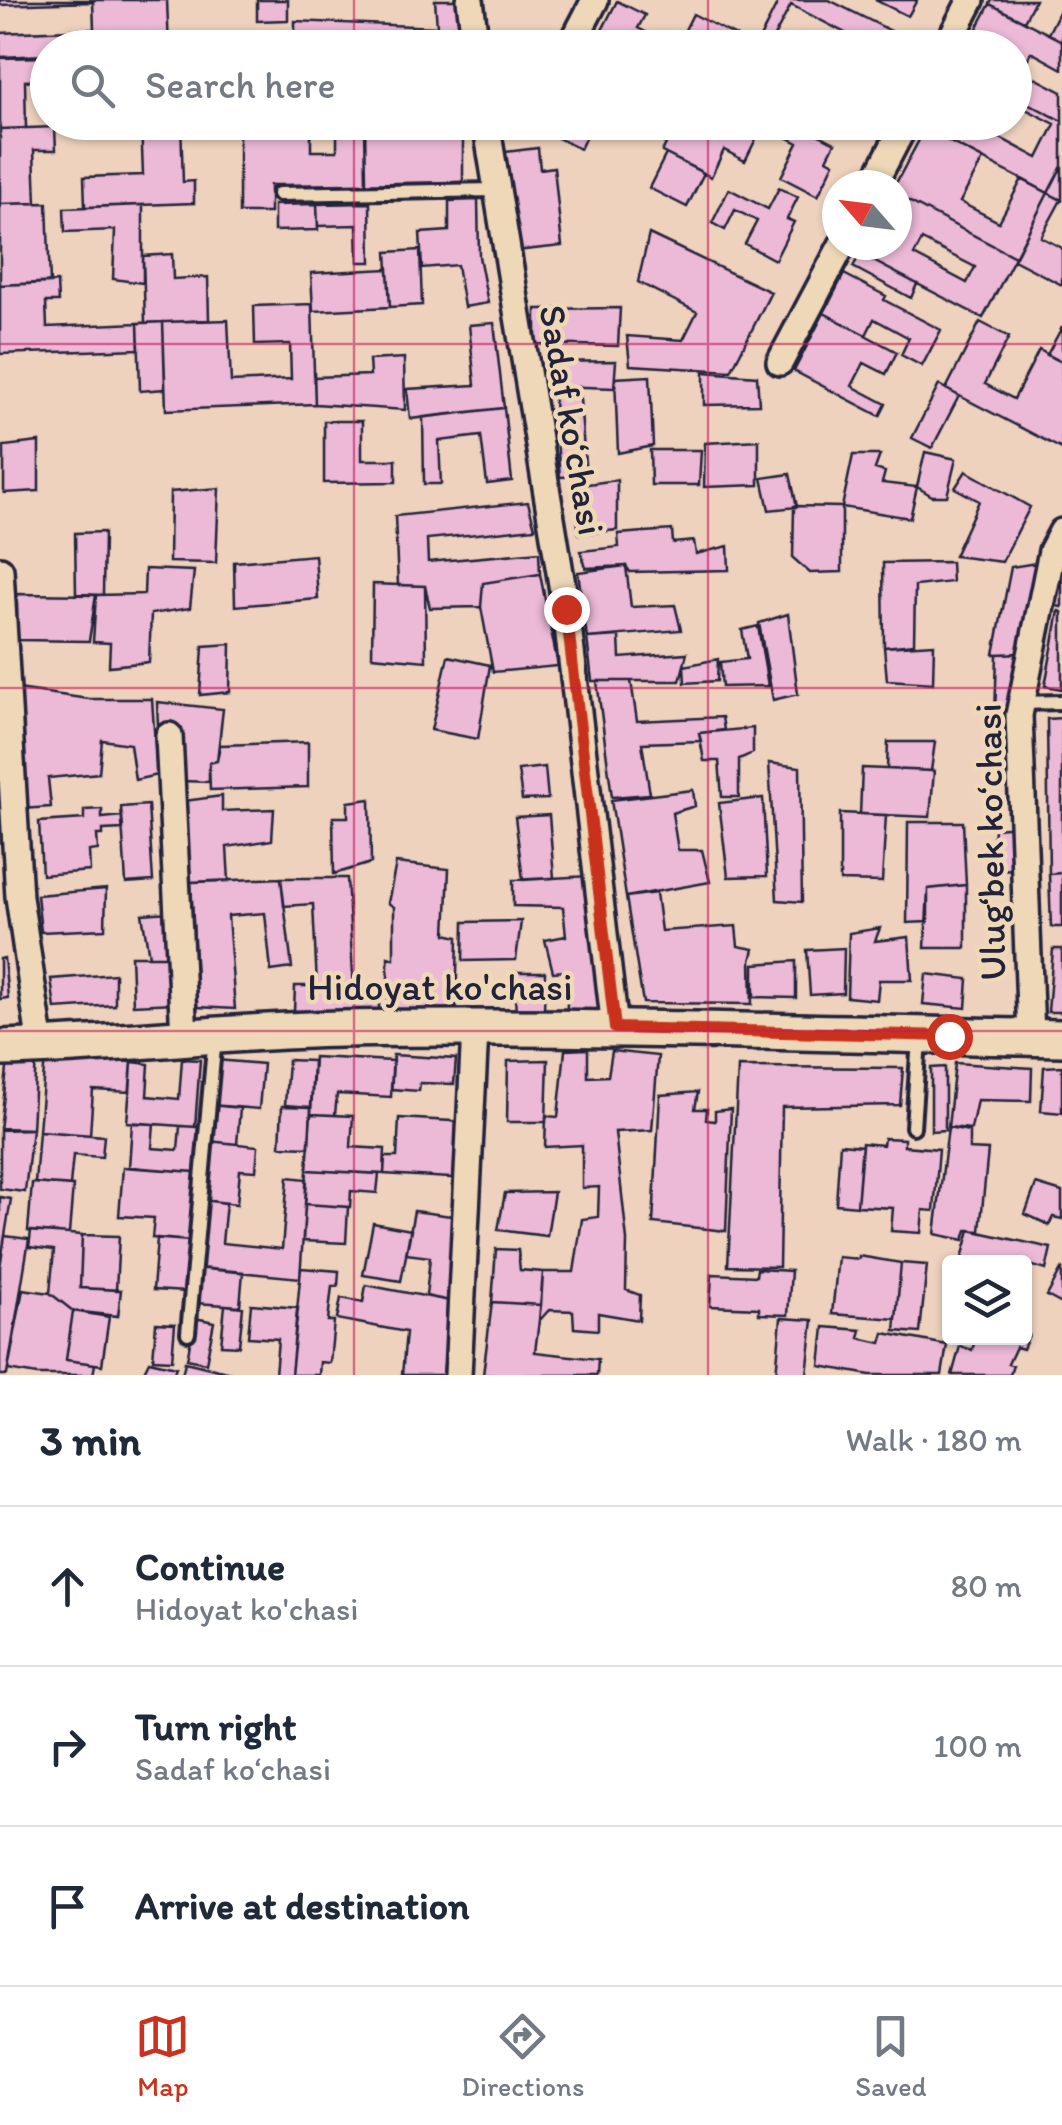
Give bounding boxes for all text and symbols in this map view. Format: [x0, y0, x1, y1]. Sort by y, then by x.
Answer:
search box [30, 30, 1032, 140]
icon: search [65, 58, 120, 113]
text: Search here [145, 62, 336, 108]
north arrow [822, 170, 912, 260]
street label: Sadaf koʻchasi [529, 301, 615, 539]
route end [544, 587, 590, 633]
street label: Ulugʻbek koʻchasi [965, 703, 1015, 981]
street label: Hidoyat ko'chasi [307, 964, 573, 1010]
route start [927, 1014, 973, 1060]
map controls [942, 1255, 1032, 1345]
button: layers [942, 1255, 1032, 1345]
text: 3 min [40, 1415, 141, 1466]
text: Walk · 180 m [845, 1421, 1022, 1459]
text: Continue [135, 1544, 285, 1590]
icon: ahead [40, 1559, 95, 1614]
text: 80 m [951, 1567, 1022, 1605]
text: Hidoyat ko'chasi [135, 1590, 358, 1628]
text: Turn right [135, 1704, 297, 1750]
icon: right [40, 1719, 95, 1774]
text: 100 m [934, 1727, 1022, 1765]
text: Sadaf koʻchasi [135, 1750, 331, 1788]
icon: arrive [40, 1879, 95, 1934]
text: Arrive at destination [135, 1883, 470, 1929]
tab: Map [135, 2009, 190, 2103]
tab: Directions [461, 2009, 584, 2103]
tab: Saved [855, 2009, 927, 2103]

